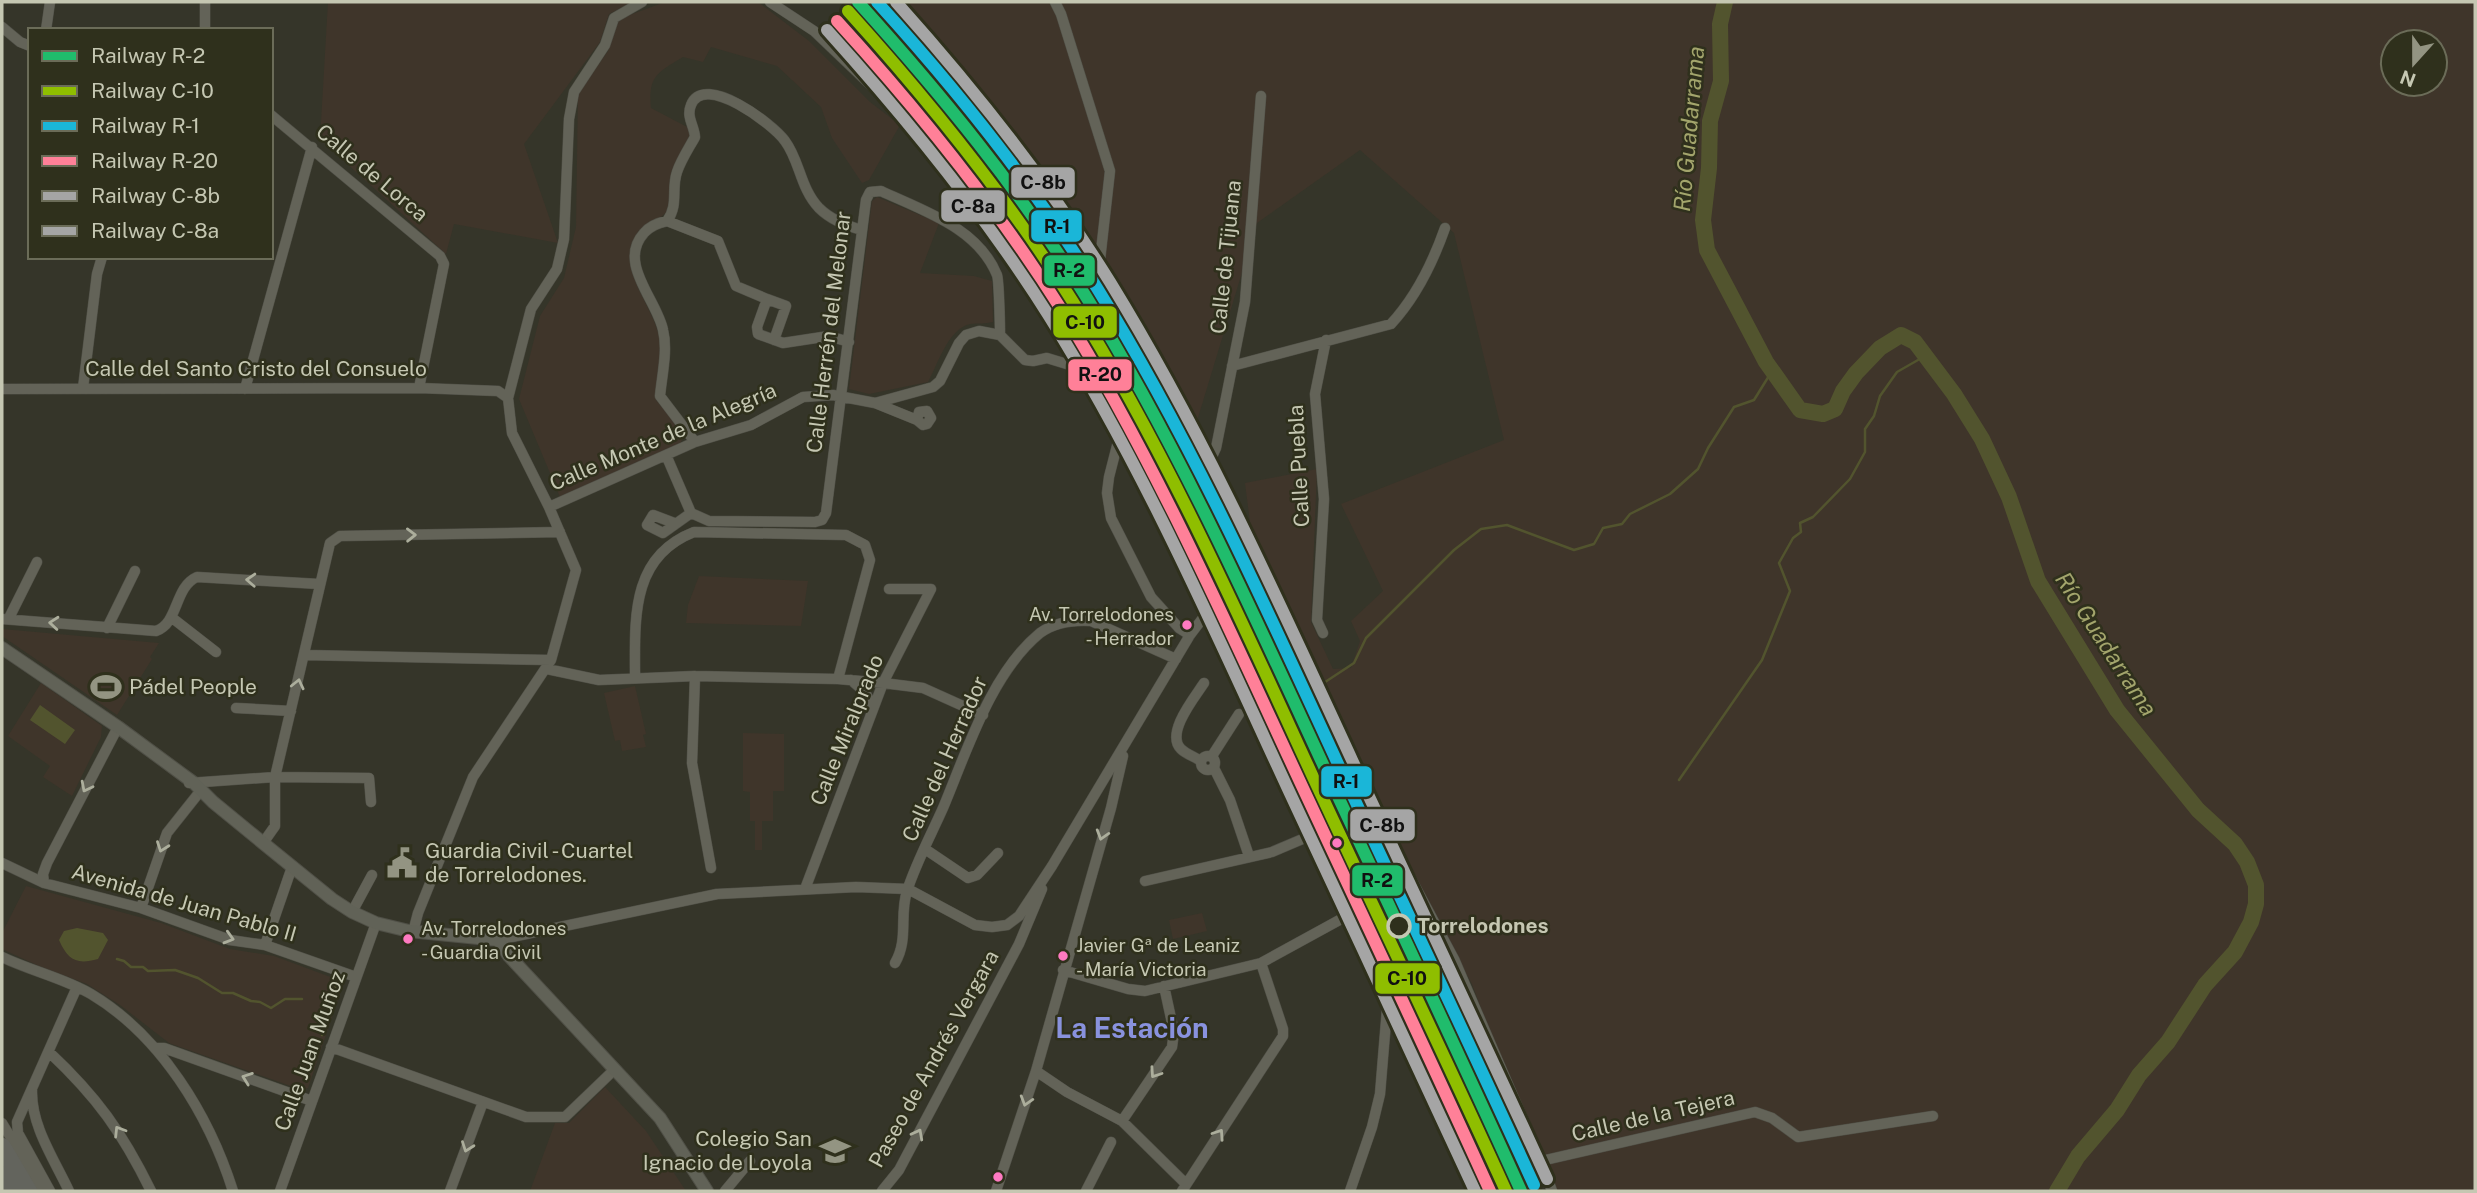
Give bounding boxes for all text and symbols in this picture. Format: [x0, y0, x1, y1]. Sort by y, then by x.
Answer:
legend [28, 28, 273, 259]
north arrow [2379, 28, 2449, 98]
text: Railway R-2 [91, 43, 205, 68]
water label: Río Guadarrama [1668, 45, 1709, 213]
text: N [2397, 66, 2419, 92]
text: Railway C-10 [91, 78, 214, 103]
text: Railway R-1 [91, 113, 200, 138]
street label: Calle de Lorca [311, 119, 433, 227]
text: Railway R-20 [91, 148, 218, 173]
line badge: C-8b [1010, 166, 1076, 199]
text: C-8b [1020, 171, 1066, 193]
street label: Calle de Tijuana [1205, 179, 1246, 335]
text: Railway C-8b [91, 183, 220, 208]
line badge: C-8a [940, 189, 1006, 223]
text: C-8a [951, 195, 995, 217]
line badge: R-1 [1030, 209, 1083, 243]
street label: Calle Herrén del Melonar [801, 210, 856, 454]
text: R-1 [1044, 215, 1070, 237]
text: Railway C-8a [91, 218, 219, 243]
line badge: R-2 [1043, 254, 1096, 287]
text: R-2 [1053, 259, 1085, 281]
line badge: C-10 [1052, 305, 1118, 339]
text: C-10 [1065, 311, 1105, 333]
street label: Calle del Santo Cristo del Consuelo [85, 356, 427, 381]
line badge: R-20 [1067, 358, 1133, 392]
text: R-20 [1078, 363, 1122, 385]
street label: Calle Monte de la Alegría [546, 377, 780, 496]
street label: Calle Puebla [1283, 404, 1314, 528]
one-way arrow [406, 527, 417, 543]
water label: Río Guadarrama [2050, 567, 2163, 721]
one-way arrow [245, 573, 256, 588]
place label: Av. Torrelodones - Herrador [1029, 603, 1174, 649]
one-way arrow [48, 615, 59, 630]
marker: Av. Torrelodones - Herrador [1180, 618, 1194, 632]
street label: Calle Miralprado [805, 651, 888, 809]
sports icon: Pádel People [89, 670, 123, 704]
street label: Calle del Herrador [897, 672, 992, 845]
place label: Pádel People [129, 674, 257, 699]
one-way arrow [289, 678, 304, 690]
line badge: R-1 [1320, 765, 1373, 798]
text: R-1 [1333, 770, 1359, 792]
one-way arrow [81, 780, 95, 792]
line badge: C-8b [1349, 808, 1416, 842]
text: C-8b [1359, 814, 1405, 836]
one-way arrow [1096, 829, 1111, 841]
unlabelled marker [1330, 836, 1344, 850]
place label: Guardia Civil - Cuartel de Torrelodones. [425, 838, 633, 887]
one-way arrow [156, 841, 170, 853]
public building icon: Guardia Civil - Cuartel de Torrelodones. [385, 846, 419, 880]
street label: Avenida de Juan Pablo II [69, 858, 299, 947]
line badge: R-2 [1351, 864, 1404, 897]
text: R-2 [1361, 869, 1393, 891]
place label: Torrelodones [1417, 913, 1549, 938]
marker: Torrelodones [1387, 914, 1411, 938]
place label: Av. Torrelodones - Guardia Civil [421, 917, 566, 963]
one-way arrow [222, 930, 234, 945]
marker: Av. Torrelodones - Guardia Civil [401, 932, 415, 946]
place label: Javier Gª de Leaniz - María Victoria [1076, 934, 1240, 980]
street label: Paseo de Andrés Vergara [863, 946, 1004, 1172]
marker: Javier Gª de Leaniz - María Victoria [1056, 949, 1070, 963]
line badge: C-10 [1374, 962, 1441, 995]
street label: Calle Juan Muñoz [269, 967, 350, 1134]
text: C-10 [1387, 967, 1427, 989]
district label: La Estación [1055, 1011, 1209, 1044]
one-way arrow [1150, 1065, 1163, 1078]
one-way arrow [242, 1072, 254, 1086]
street label: Calle de la Tejera [1569, 1085, 1737, 1146]
one-way arrow [1020, 1095, 1035, 1107]
one-way arrow [114, 1126, 127, 1139]
place label: Colegio San Ignacio de Loyola [643, 1126, 812, 1175]
one-way arrow [910, 1129, 923, 1141]
one-way arrow [1211, 1129, 1224, 1142]
school or university icon: Colegio San Ignacio de Loyola [818, 1134, 852, 1168]
one-way arrow [461, 1140, 475, 1152]
unlabelled marker [991, 1170, 1005, 1184]

